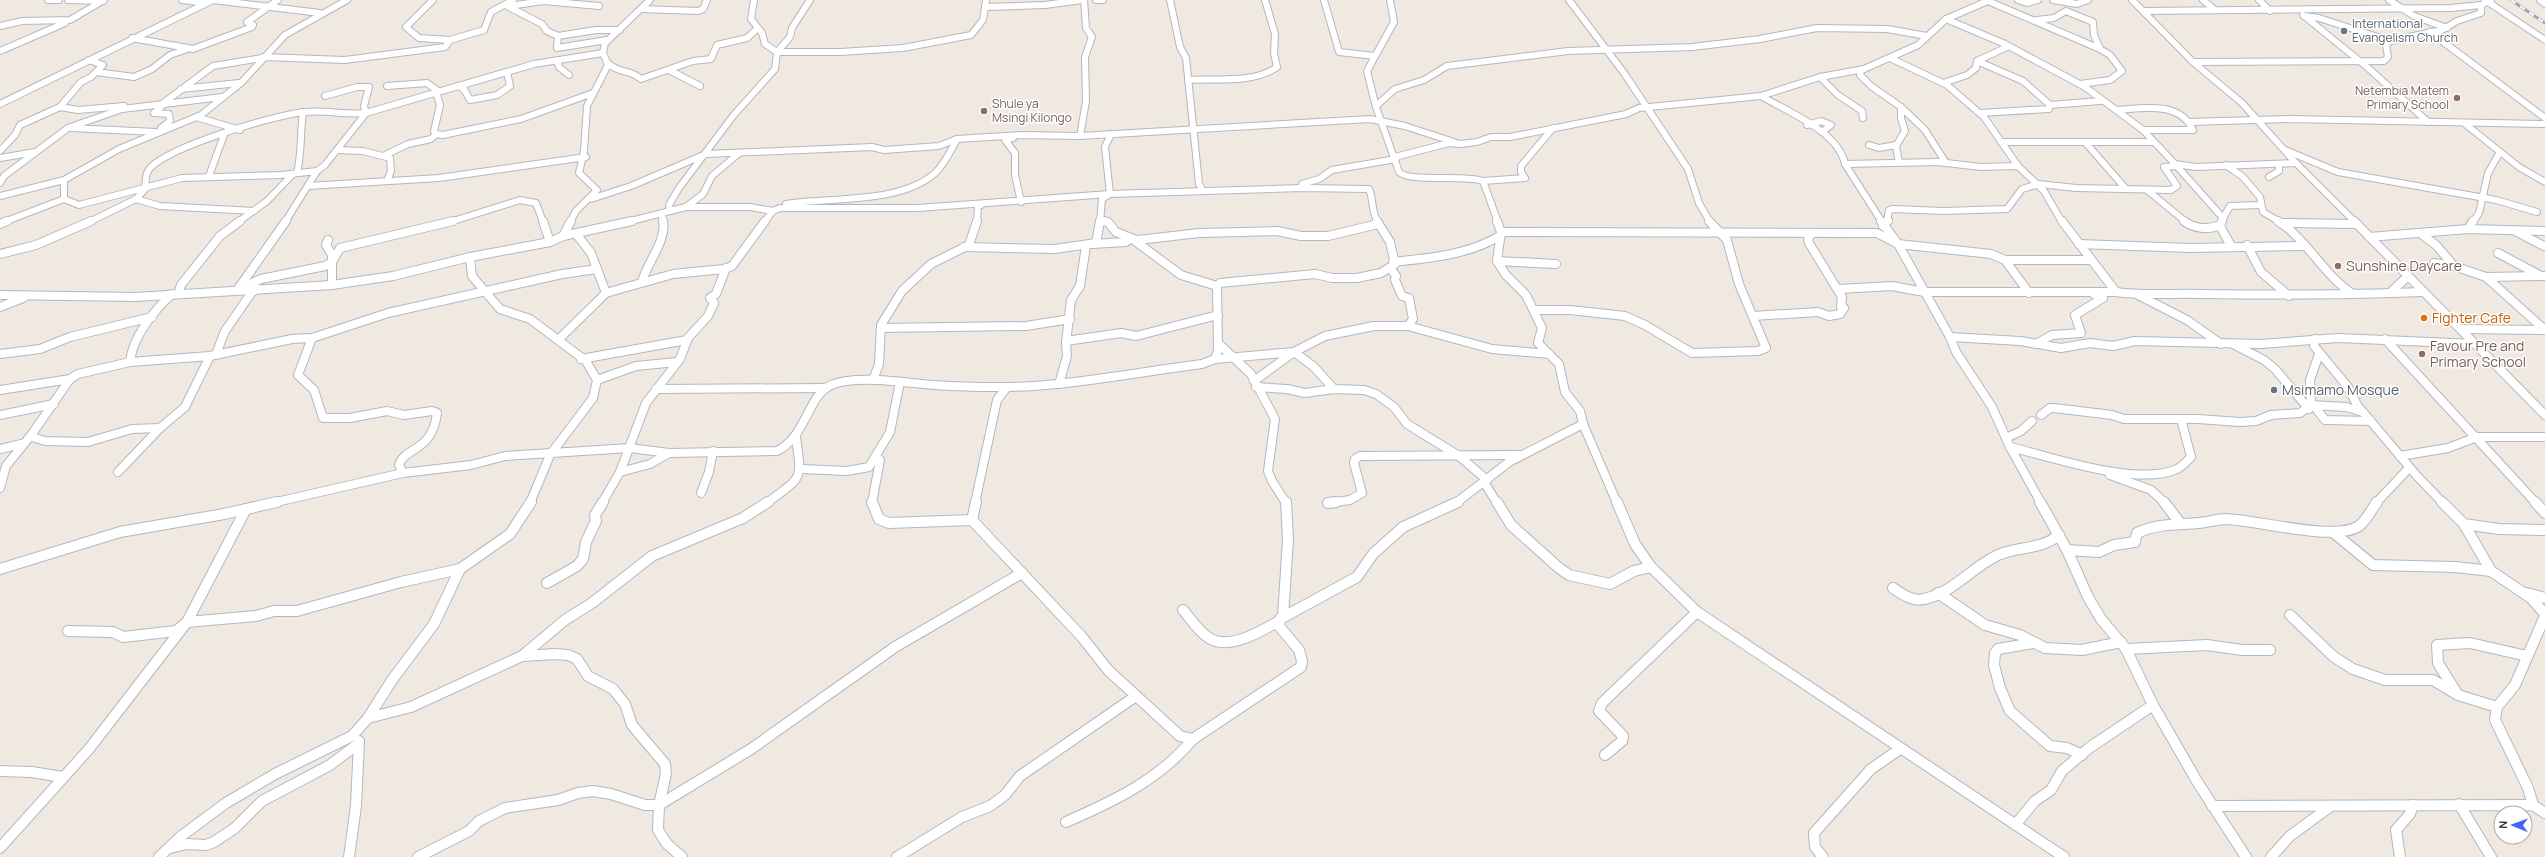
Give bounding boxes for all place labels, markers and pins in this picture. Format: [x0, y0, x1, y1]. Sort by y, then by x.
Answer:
place label: International Evangelism Church [2352, 15, 2458, 46]
marker: International Evangelism Church [2339, 26, 2349, 36]
place label: Netembia Matem Primary School [2355, 82, 2449, 113]
marker: Netembia Matem Primary School [2452, 93, 2462, 103]
place label: Shule ya Msingi Kilongo [992, 95, 1072, 126]
marker: Shule ya Msingi Kilongo [979, 106, 989, 116]
place label: Sunshine Daycare [2346, 256, 2462, 275]
marker: Sunshine Daycare [2333, 261, 2343, 271]
place label: Fighter Cafe [2432, 308, 2511, 327]
marker: Fighter Cafe [2419, 313, 2429, 323]
place label: Favour Pre and Primary School [2430, 336, 2526, 371]
marker: Favour Pre and Primary School [2417, 349, 2427, 359]
place label: Msimamo Mosque [2282, 380, 2399, 399]
marker: Msimamo Mosque [2269, 385, 2279, 395]

